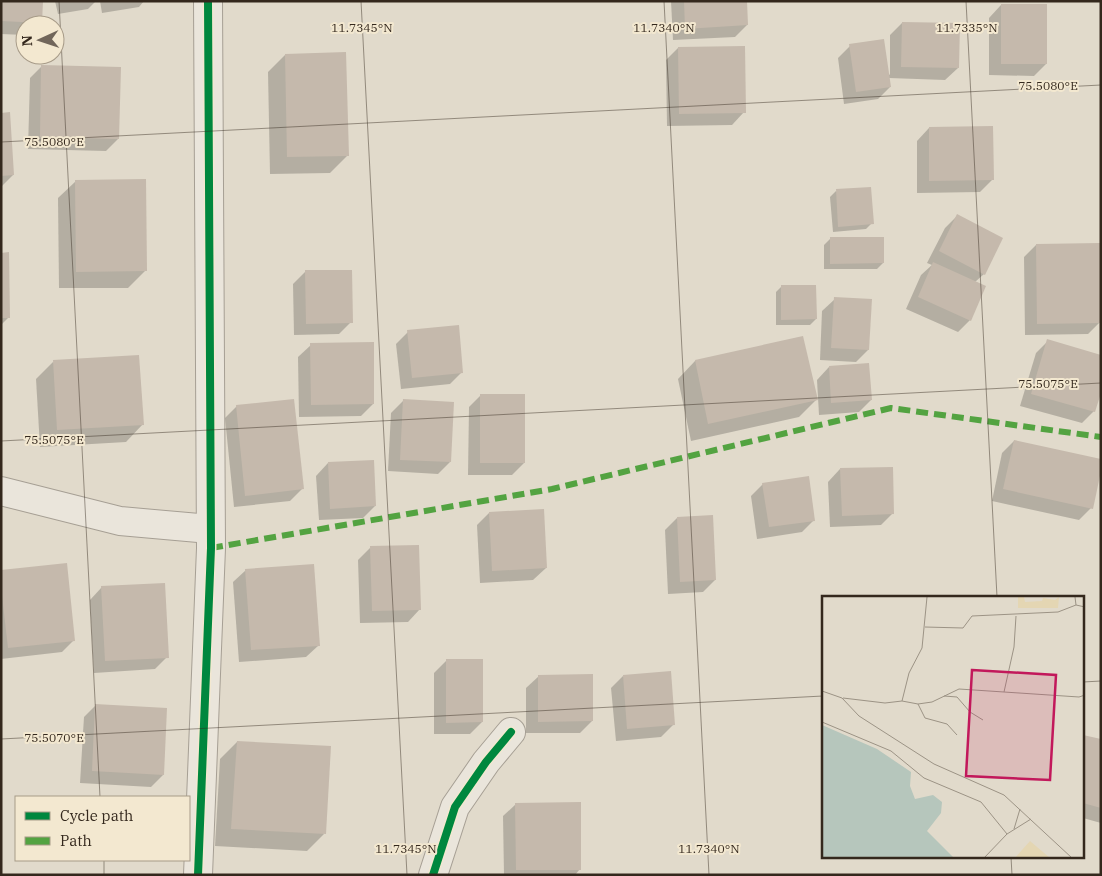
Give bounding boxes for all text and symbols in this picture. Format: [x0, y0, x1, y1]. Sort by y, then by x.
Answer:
north arrow [15, 15, 65, 65]
text: 11.7345°N [331, 20, 393, 35]
text: 11.7340°N [633, 20, 695, 35]
text: 11.7335°N [936, 20, 998, 35]
text: N [18, 35, 36, 47]
text: 75.5080°E [1018, 78, 1078, 93]
text: 75.5080°E [24, 134, 84, 149]
text: 75.5075°E [1018, 376, 1078, 391]
text: 75.5075°E [24, 432, 84, 447]
inset map [822, 596, 1084, 858]
text: 75.5070°E [24, 730, 84, 745]
legend [15, 796, 190, 861]
text: Cycle path [60, 806, 133, 825]
text: Path [60, 831, 92, 850]
text: 11.7345°N [375, 841, 437, 856]
text: 11.7340°N [678, 841, 740, 856]

